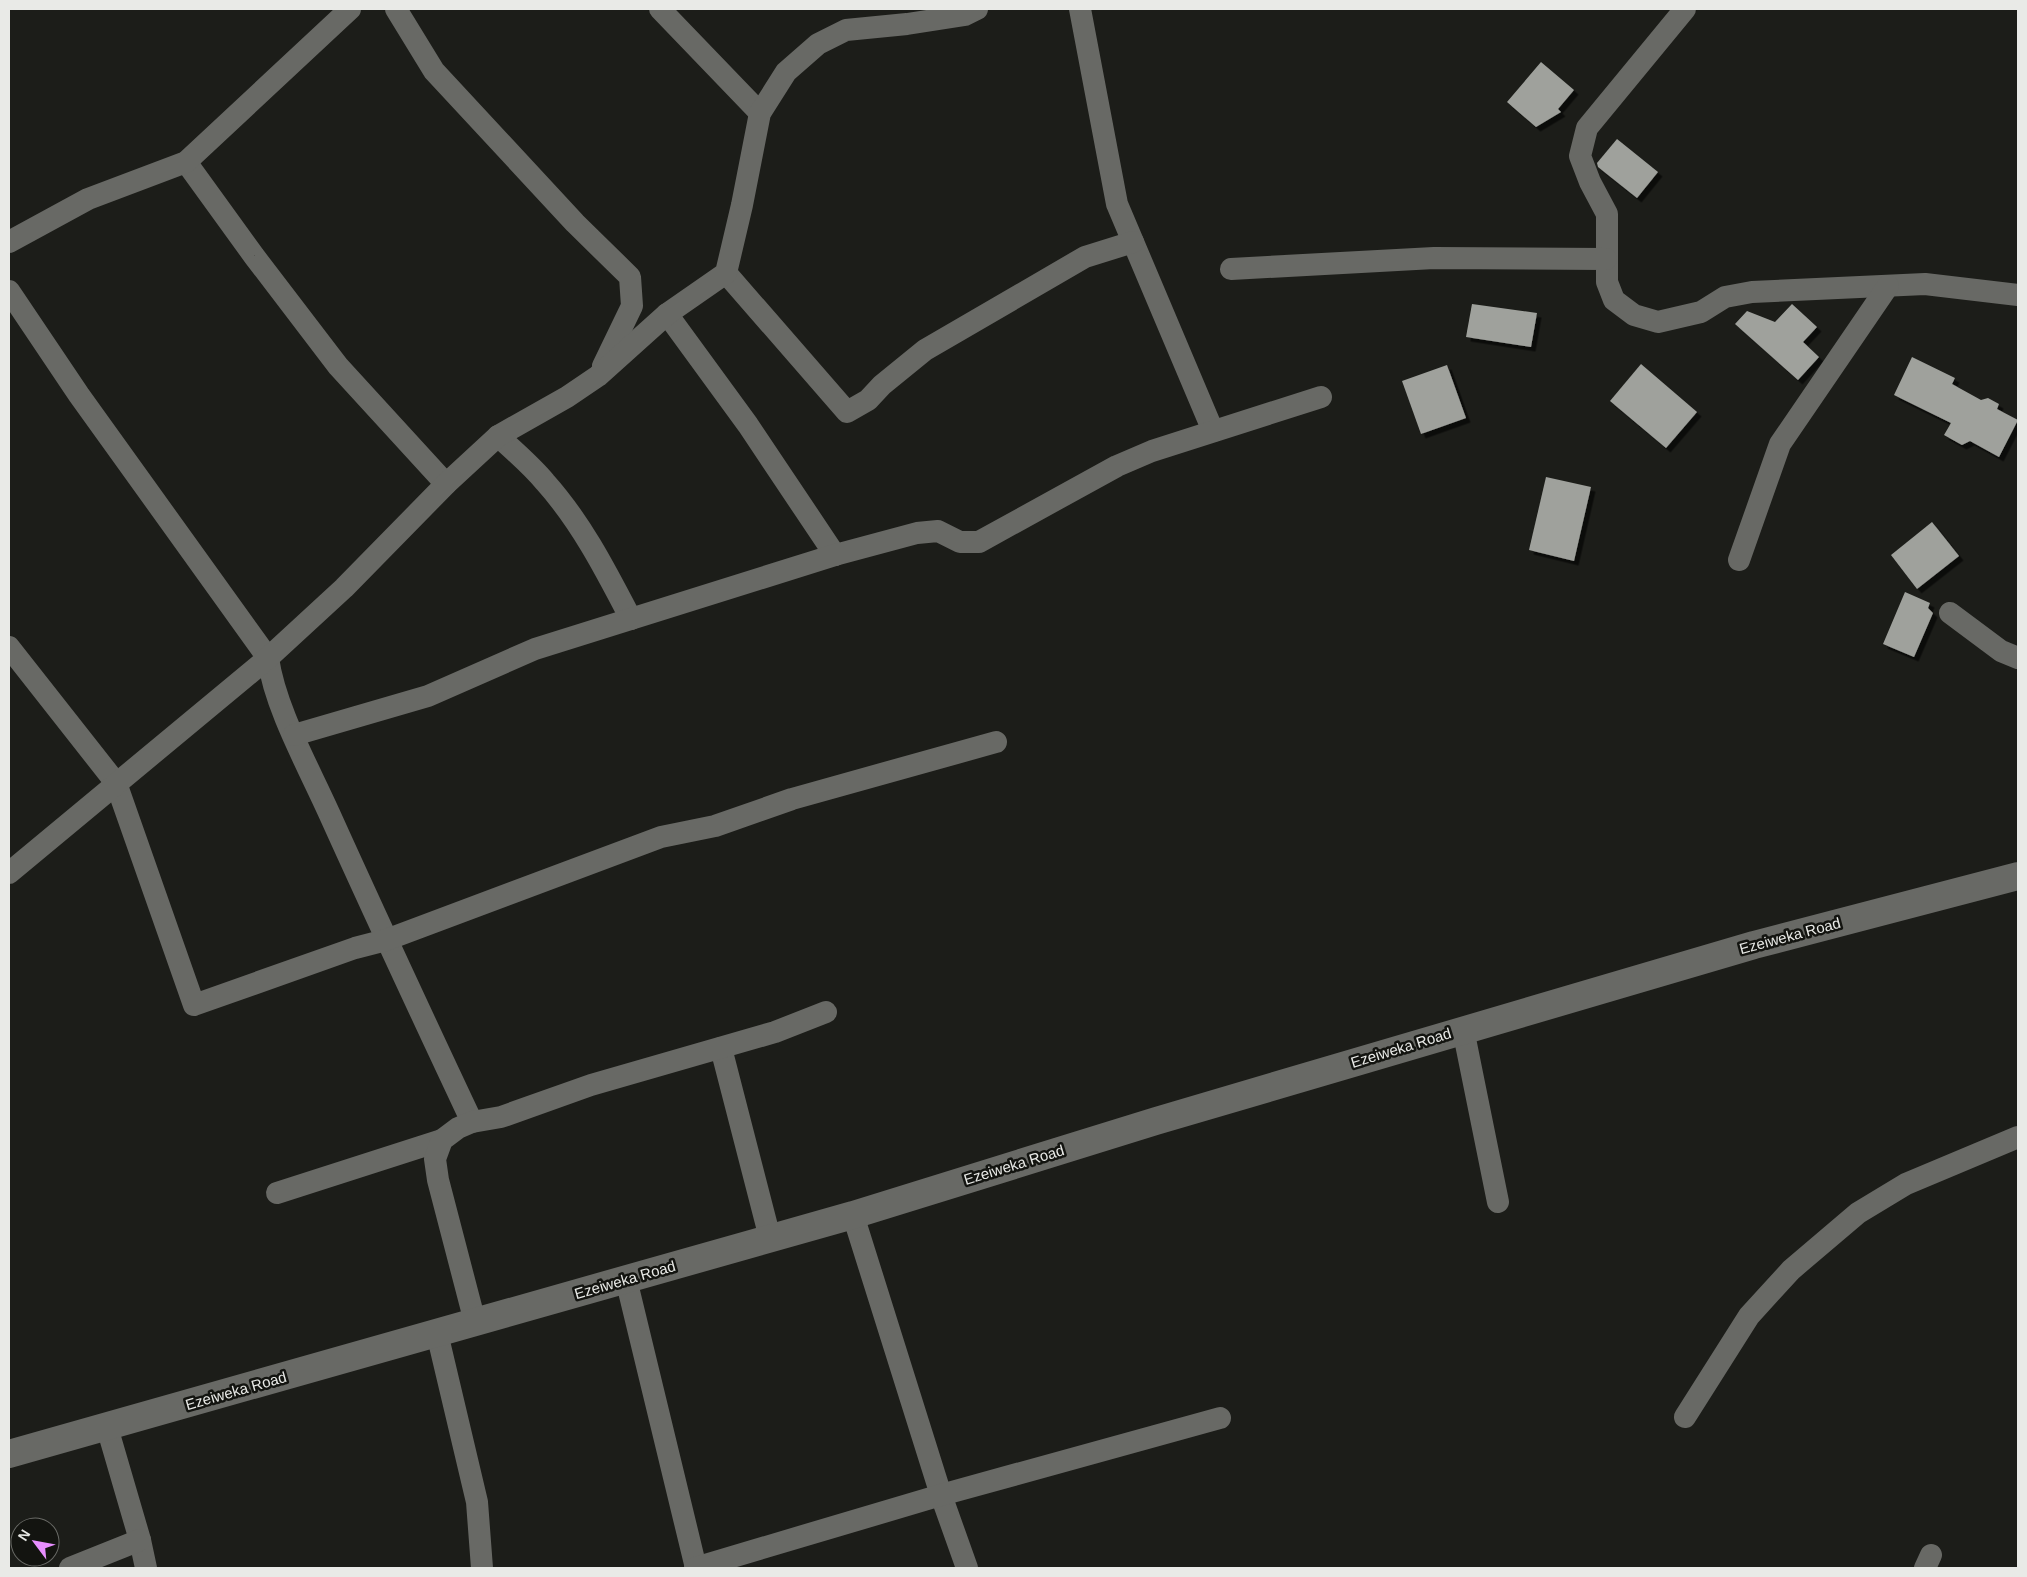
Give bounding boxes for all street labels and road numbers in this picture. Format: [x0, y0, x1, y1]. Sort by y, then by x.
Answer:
street label: Ezeiweka Road [1737, 914, 1842, 957]
street label: Ezeiweka Road [1349, 1024, 1453, 1071]
street label: Ezeiweka Road [962, 1141, 1066, 1188]
street label: Ezeiweka Road [572, 1257, 677, 1302]
street label: Ezeiweka Road [183, 1368, 288, 1413]

